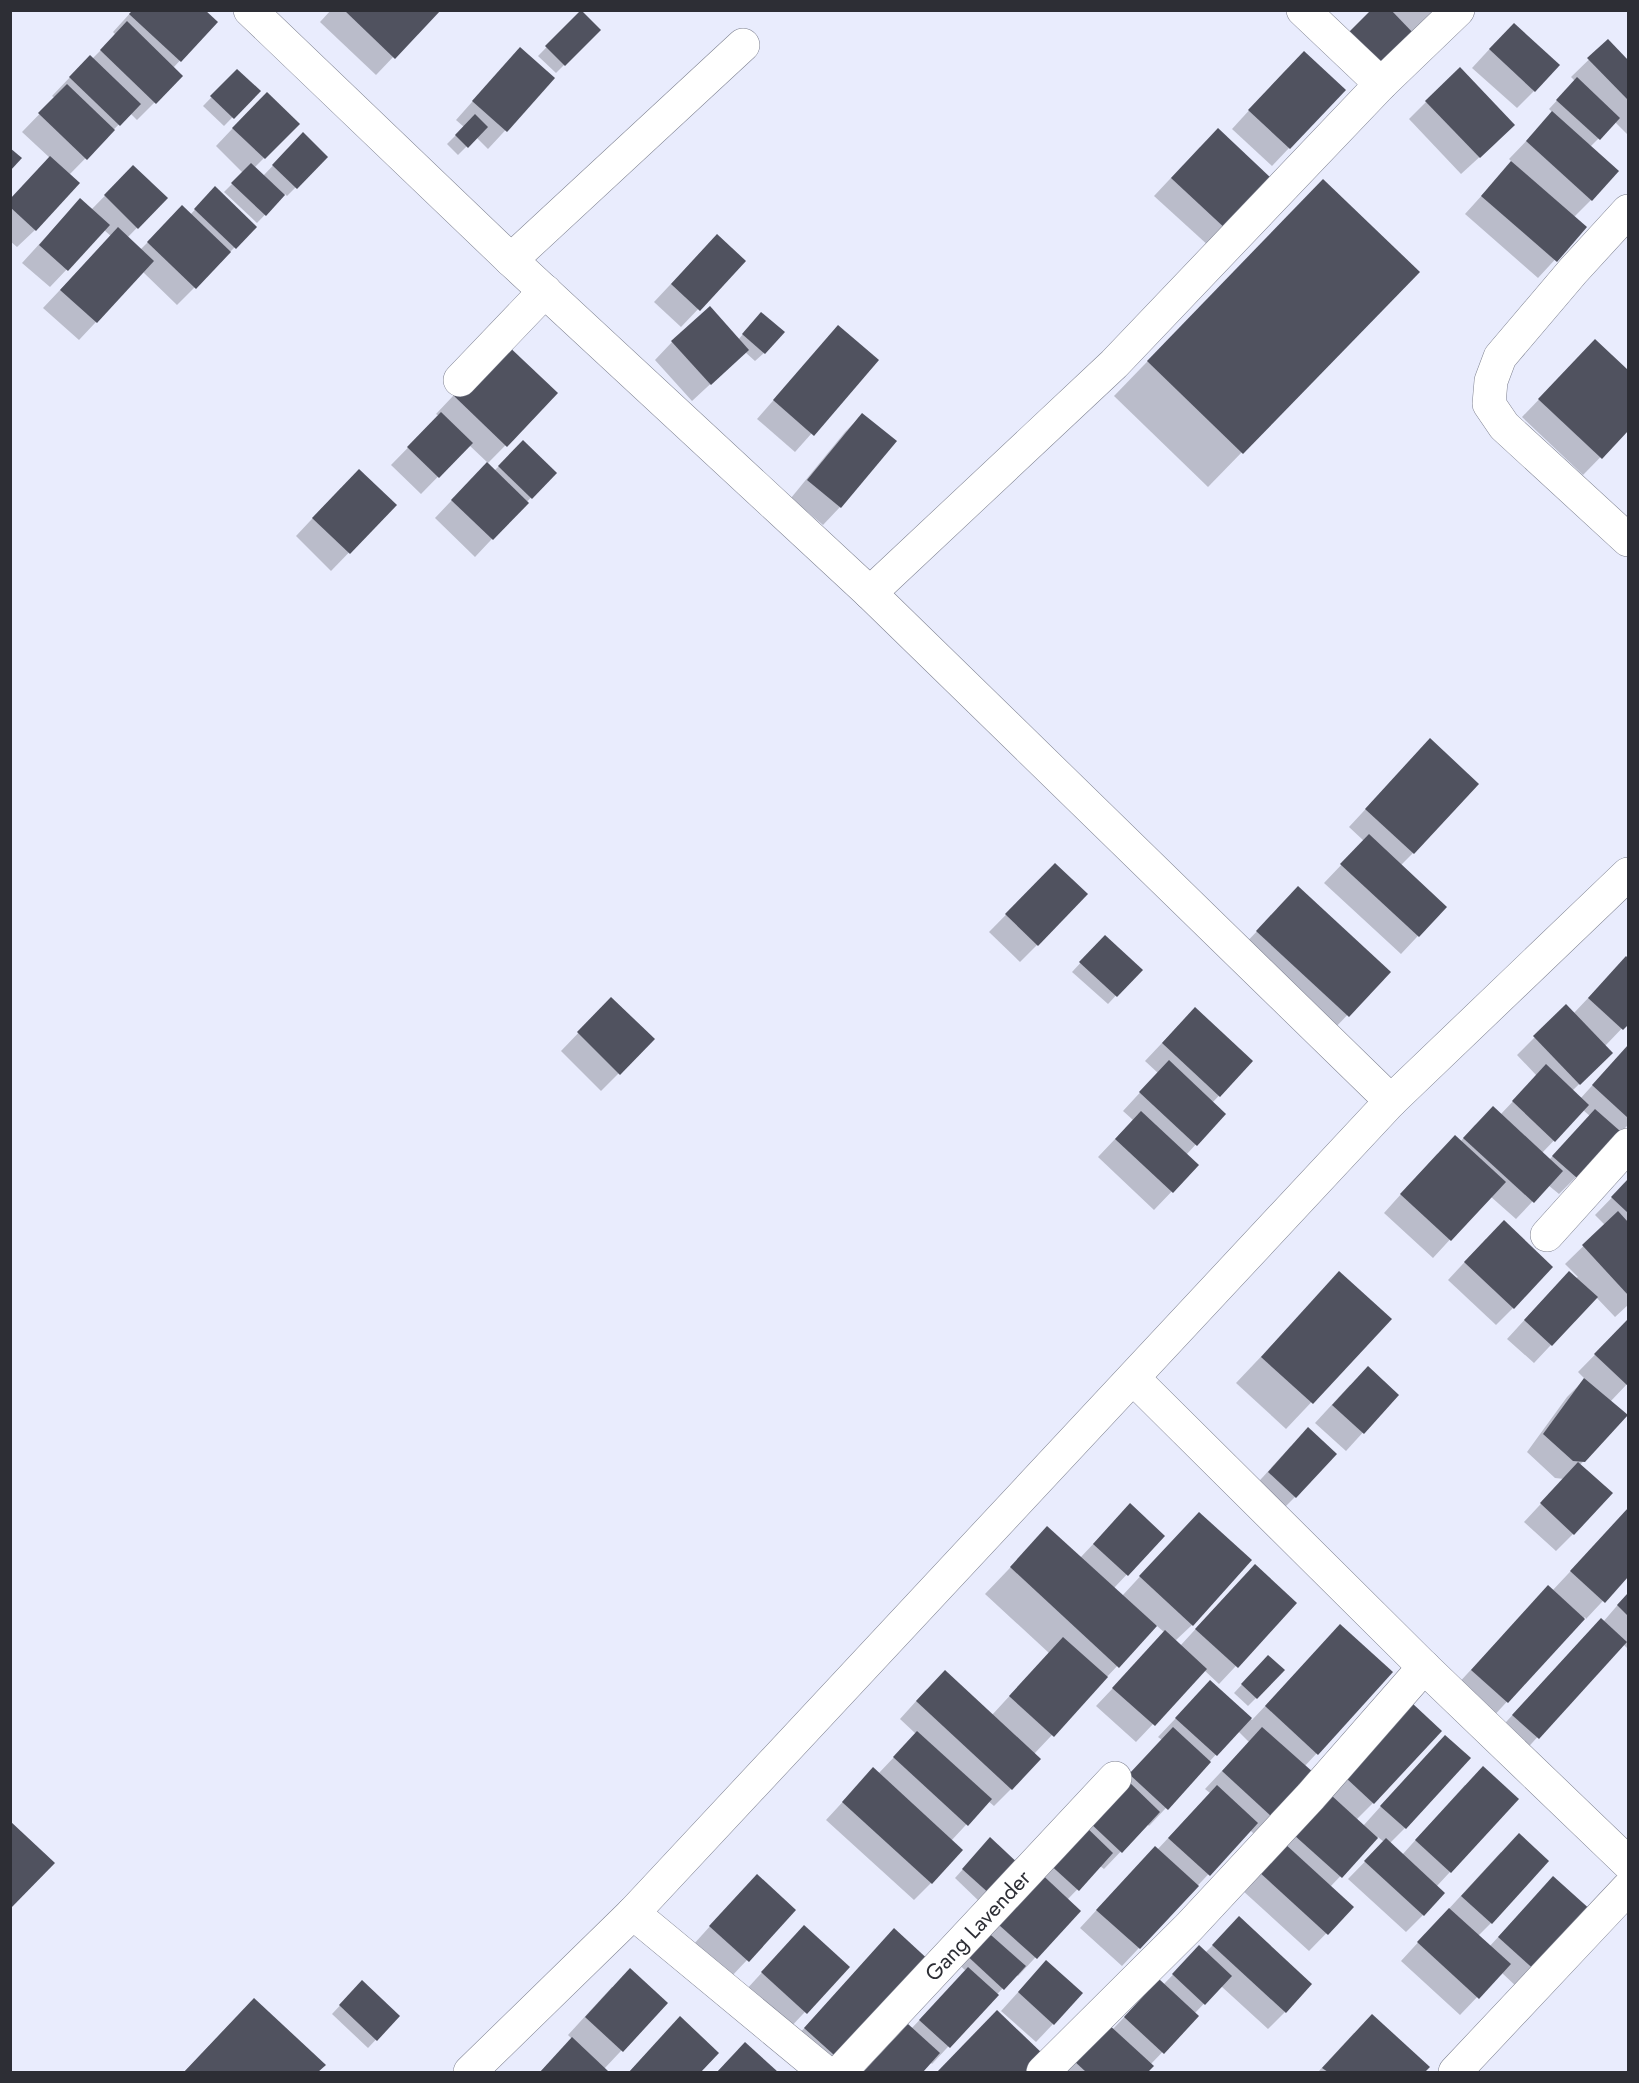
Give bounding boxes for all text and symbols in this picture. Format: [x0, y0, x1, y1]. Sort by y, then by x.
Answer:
street label: Gang Lavender [917, 1862, 1038, 1988]

